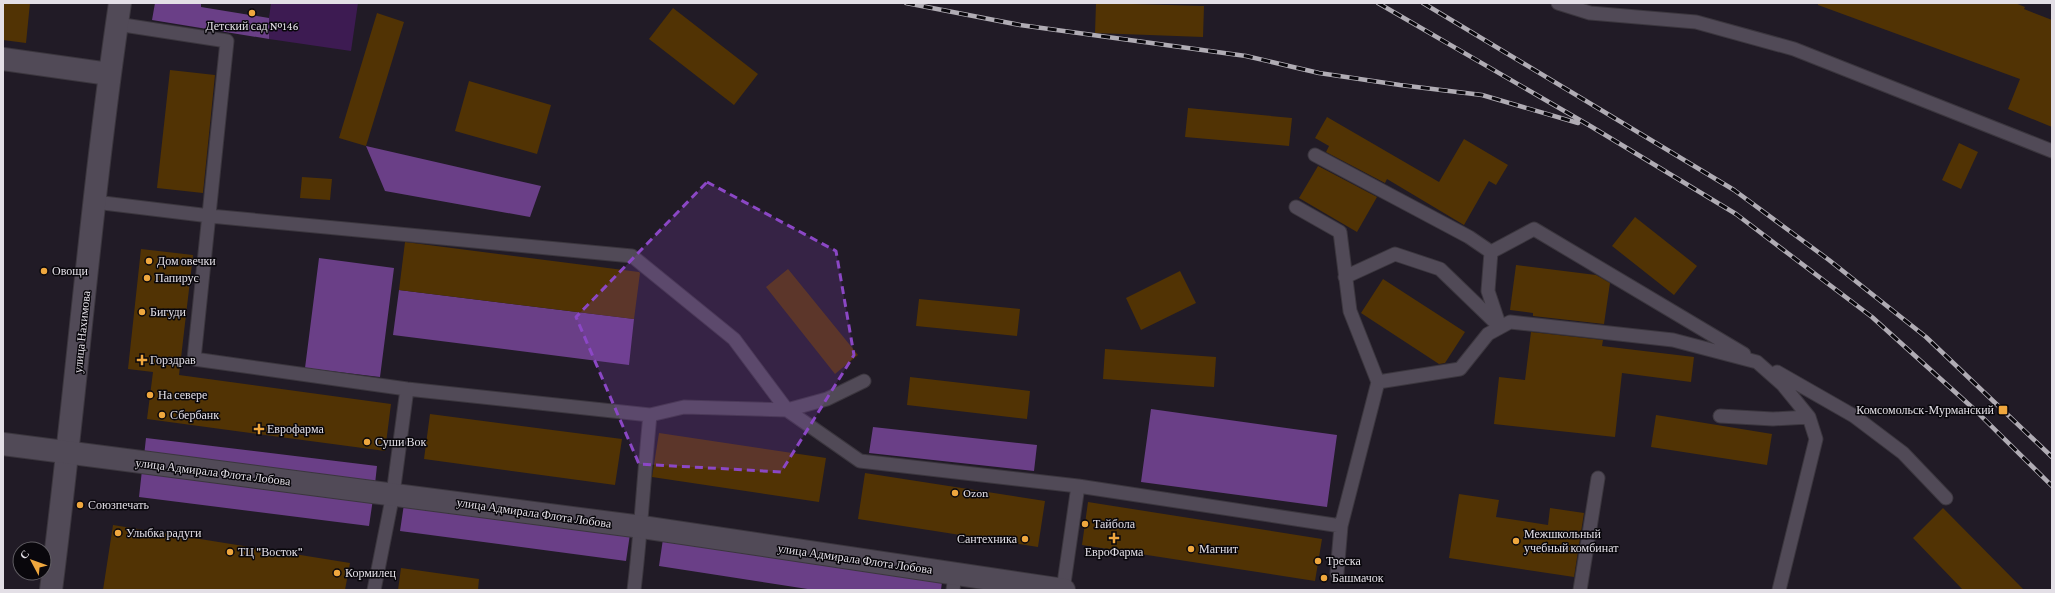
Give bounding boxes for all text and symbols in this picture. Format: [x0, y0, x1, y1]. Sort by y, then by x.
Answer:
marker: Детский сад №146 [247, 8, 257, 18]
place label: Детский сад №146 [205, 19, 299, 33]
place label: Дом овечки [157, 254, 216, 268]
marker: Дом овечки [144, 256, 154, 266]
place label: Овощи [52, 264, 88, 278]
marker: Овощи [39, 266, 49, 276]
place label: Папирус [155, 271, 199, 285]
marker: Папирус [142, 273, 152, 283]
street label: улица Нахимова [71, 289, 93, 374]
place label: Бигуди [150, 305, 187, 319]
marker: Бигуди [137, 307, 147, 317]
place label: Горздрав [150, 353, 196, 367]
marker: Горздрав [137, 355, 147, 365]
place label: На севере [158, 388, 207, 402]
marker: На севере [145, 390, 155, 400]
place label: Комсомольск-Мурманский [1856, 403, 1995, 417]
marker: Комсомольск-Мурманский [1997, 404, 2009, 416]
place label: Сбербанк [170, 408, 219, 422]
marker: Сбербанк [157, 410, 167, 420]
place label: Еврофарма [267, 422, 324, 436]
marker: Еврофарма [254, 424, 264, 434]
place label: Суши Вок [375, 435, 427, 449]
marker: Суши Вок [362, 437, 372, 447]
street label: улица Адмирала Флота Лобова [135, 456, 292, 489]
place label: Ozon [963, 486, 989, 500]
marker: Ozon [950, 488, 960, 498]
street label: улица Адмирала Флота Лобова [456, 495, 613, 531]
place label: Союзпечать [88, 498, 149, 512]
marker: Союзпечать [75, 500, 85, 510]
place label: Тайбола [1093, 517, 1136, 531]
marker: Тайбола [1080, 519, 1090, 529]
place label: Улыбка радуги [126, 526, 202, 540]
place label: Межшкольный учебный комбинат [1524, 527, 1619, 555]
marker: Улыбка радуги [113, 528, 123, 538]
place label: Сантехника [957, 532, 1018, 546]
marker: ЕвроФарма [1109, 533, 1119, 543]
marker: Сантехника [1020, 534, 1030, 544]
marker: Межшкольный учебный комбинат [1511, 536, 1521, 546]
north arrow [12, 541, 52, 581]
street label: улица Адмирала Флота Лобова [777, 541, 934, 577]
place label: Магнит [1199, 542, 1239, 556]
marker: Магнит [1186, 544, 1196, 554]
place label: ТЦ "Восток" [238, 545, 303, 559]
place label: ЕвроФарма [1085, 545, 1144, 559]
text: С [17, 547, 32, 561]
marker: ТЦ "Восток" [225, 547, 235, 557]
place label: Треска [1326, 554, 1361, 568]
marker: Треска [1313, 556, 1323, 566]
place label: Кормилец [345, 566, 397, 580]
marker: Кормилец [332, 568, 342, 578]
place label: Башмачок [1332, 571, 1384, 585]
marker: Башмачок [1319, 573, 1329, 583]

